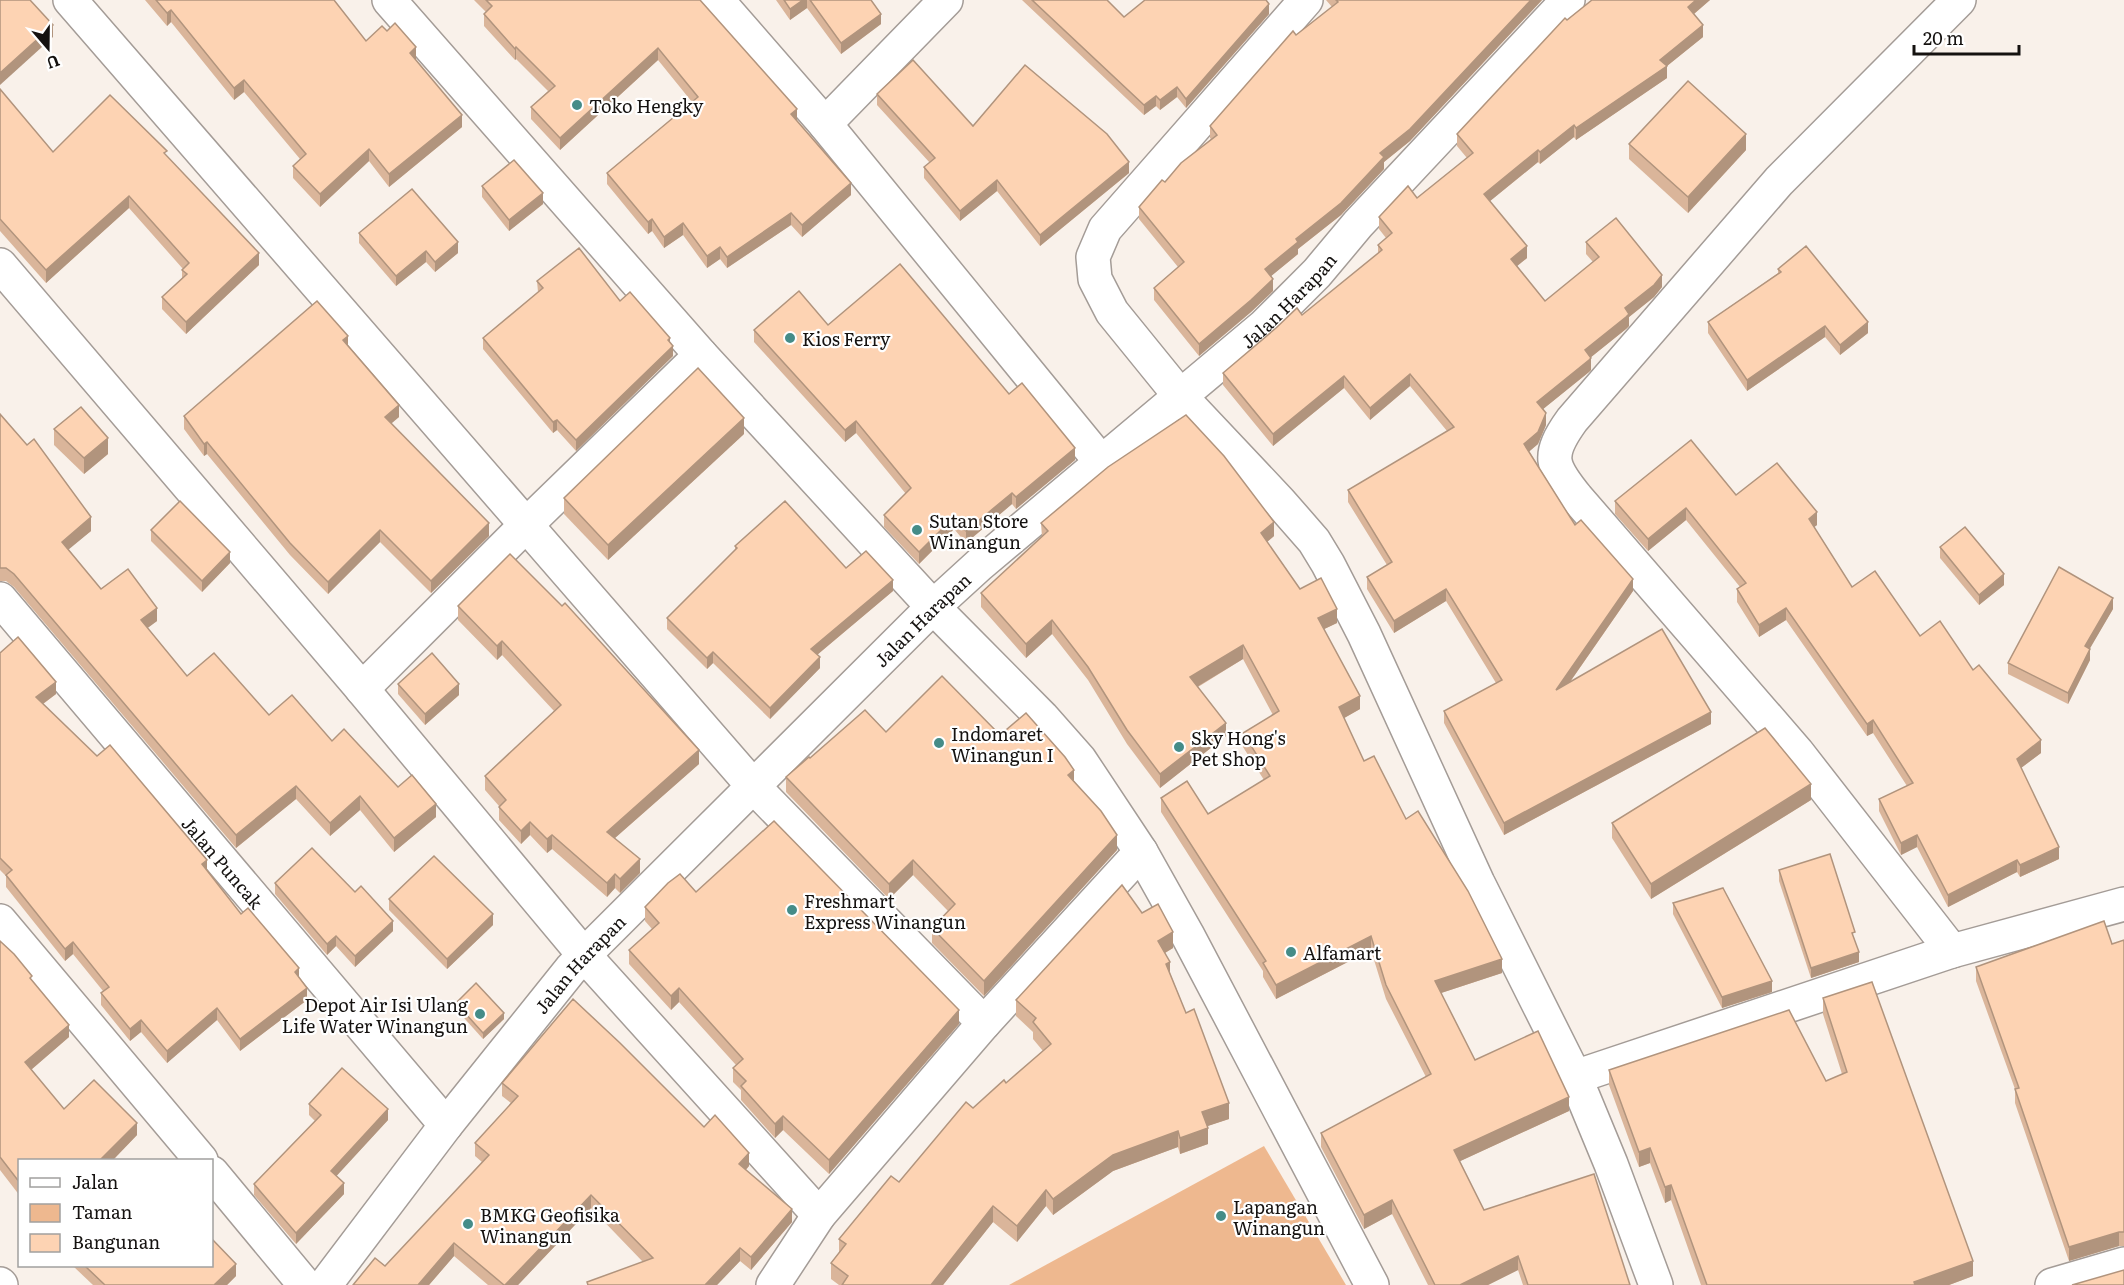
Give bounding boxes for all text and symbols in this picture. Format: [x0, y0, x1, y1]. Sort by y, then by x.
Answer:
north arrow [18, 18, 78, 78]
scale bar [1914, 18, 2019, 56]
text: 20 m [1923, 24, 1964, 51]
text: U [43, 50, 63, 77]
place label: Toko Hengky [589, 92, 704, 119]
marker: Toko Hengky [570, 98, 584, 112]
street label: Jalan Harapan [1234, 247, 1342, 354]
place label: Kios Ferry [802, 325, 891, 352]
marker: Kios Ferry [783, 331, 797, 345]
place label: Sutan Store Winangun [929, 507, 1028, 555]
marker: Sutan Store Winangun [910, 523, 924, 537]
street label: Jalan Harapan [867, 566, 976, 672]
place label: Indomaret Winangun I [951, 720, 1054, 768]
place label: Sky Hong's Pet Shop [1191, 724, 1286, 772]
marker: Indomaret Winangun I [932, 736, 946, 750]
marker: Sky Hong's Pet Shop [1172, 740, 1186, 754]
street label: Jalan Puncak [176, 810, 271, 915]
place label: Freshmart Express Winangun [804, 887, 966, 935]
marker: Freshmart Express Winangun [785, 903, 799, 917]
street label: Jalan Harapan [527, 908, 631, 1019]
place label: Alfamart [1303, 939, 1382, 966]
marker: Alfamart [1284, 945, 1298, 959]
place label: Depot Air Isi Ulang Life Water Winangun [282, 991, 469, 1039]
marker: Depot Air Isi Ulang Life Water Winangun [473, 1007, 487, 1021]
legend [18, 1159, 213, 1267]
text: Jalan [72, 1168, 119, 1195]
place label: Lapangan Winangun [1233, 1193, 1325, 1241]
text: Taman [72, 1198, 133, 1225]
place label: BMKG Geofisika Winangun [480, 1201, 620, 1249]
marker: Lapangan Winangun [1214, 1209, 1228, 1223]
marker: BMKG Geofisika Winangun [461, 1217, 475, 1231]
text: Bangunan [72, 1228, 160, 1255]

